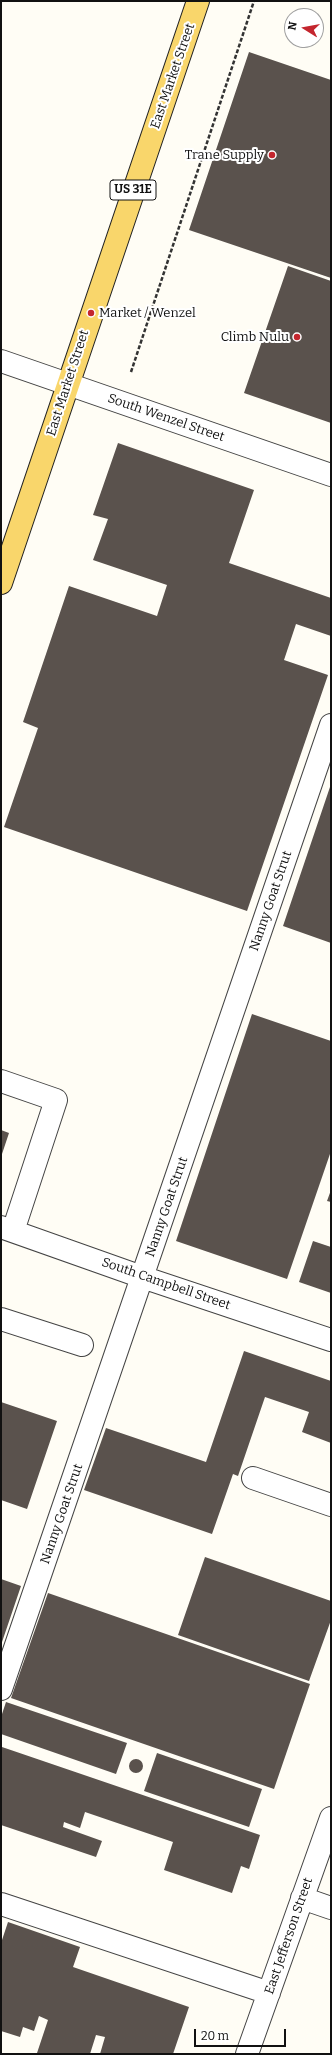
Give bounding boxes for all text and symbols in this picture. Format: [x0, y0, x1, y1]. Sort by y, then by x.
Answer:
north arrow [284, 8, 324, 48]
text: N [286, 20, 300, 31]
street label: East Market Street [148, 21, 198, 131]
place label: Trane Supply [185, 147, 264, 163]
marker: Trane Supply [267, 150, 277, 160]
road number: US 31E [110, 180, 156, 200]
place label: Market / Wenzel [99, 305, 196, 321]
marker: Market / Wenzel [86, 308, 96, 318]
street label: East Market Street [44, 328, 92, 438]
place label: Climb Nulu [221, 329, 289, 345]
marker: Climb Nulu [292, 332, 302, 342]
street label: South Wenzel Street [106, 391, 226, 445]
street label: Nanny Goat Strut [247, 849, 295, 953]
street label: Nanny Goat Strut [143, 1155, 191, 1259]
street label: South Campbell Street [100, 1255, 232, 1313]
street label: Nanny Goat Strut [38, 1462, 86, 1566]
street label: East Jefferson Street [262, 1876, 316, 1996]
scale bar [196, 2021, 288, 2047]
text: 20 m [201, 2029, 229, 2043]

